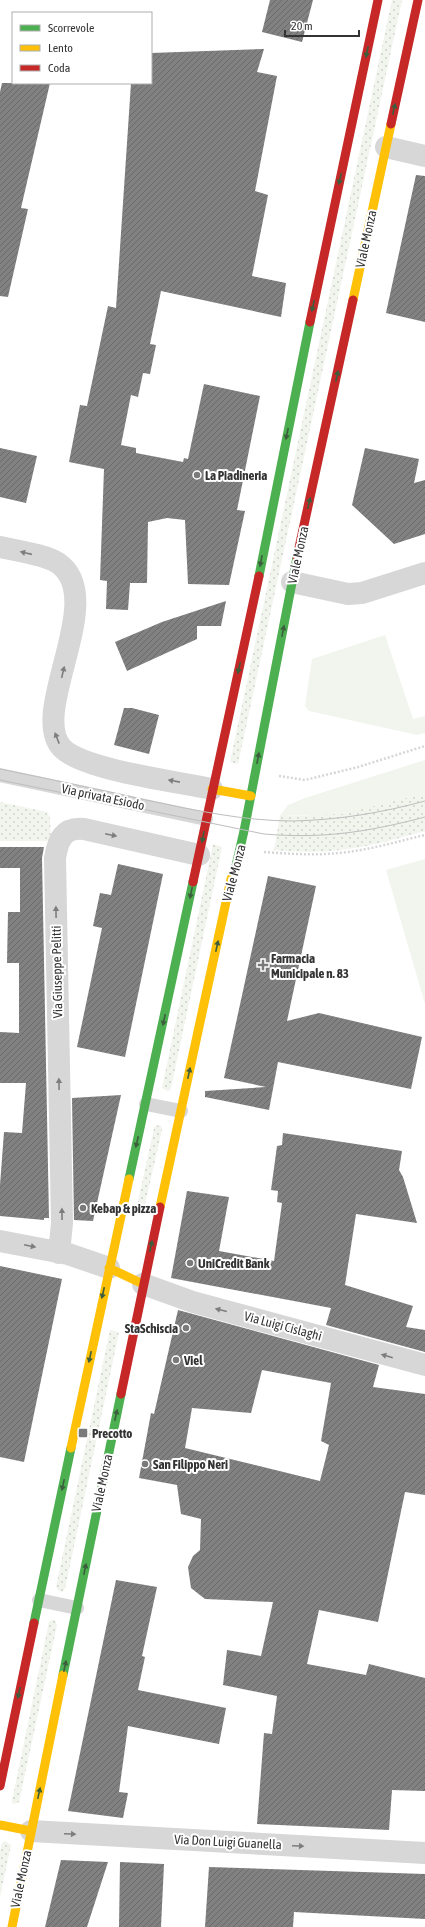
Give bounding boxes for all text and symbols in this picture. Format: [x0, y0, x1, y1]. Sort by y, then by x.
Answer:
legend [12, 12, 152, 84]
scale bar [285, 12, 359, 38]
text: 20 m [291, 19, 313, 33]
text: Scorrevole [48, 21, 95, 35]
text: Lento [48, 41, 73, 55]
one-way arrow [363, 46, 369, 58]
text: Coda [48, 61, 70, 75]
one-way arrow [392, 103, 398, 115]
one-way arrow [337, 173, 343, 185]
street label: Viale Monza [353, 209, 379, 269]
one-way arrow [310, 300, 316, 312]
one-way arrow [334, 370, 340, 382]
one-way arrow [283, 427, 289, 440]
place label: La Piadineria [205, 468, 267, 483]
marker: La Piadineria [192, 470, 202, 480]
one-way arrow [307, 497, 313, 509]
street label: Viale Monza [285, 525, 311, 585]
one-way arrow [19, 550, 32, 556]
one-way arrow [258, 555, 264, 567]
one-way arrow [280, 624, 286, 637]
one-way arrow [236, 662, 242, 674]
one-way arrow [60, 666, 66, 678]
one-way arrow [53, 731, 59, 743]
one-way arrow [256, 752, 262, 764]
one-way arrow [168, 778, 180, 784]
street label: Via privata Esiodo [60, 781, 146, 813]
one-way arrow [200, 831, 206, 843]
one-way arrow [105, 832, 117, 838]
street label: Viale Monza [219, 843, 249, 903]
one-way arrow [188, 887, 194, 899]
one-way arrow [53, 905, 59, 918]
street label: Via Giuseppe Pelitti [49, 925, 65, 1019]
one-way arrow [214, 940, 220, 952]
place label: Farmacia Municipale n. 83 [271, 951, 349, 981]
marker: Farmacia Municipale n. 83 [258, 960, 268, 970]
one-way arrow [160, 1014, 166, 1026]
one-way arrow [187, 1067, 193, 1079]
one-way arrow [56, 1077, 62, 1090]
one-way arrow [134, 1136, 140, 1148]
place label: Kebap & pizza [91, 1201, 156, 1216]
marker: Kebap & pizza [78, 1203, 88, 1213]
one-way arrow [58, 1208, 65, 1220]
one-way arrow [149, 1240, 155, 1252]
one-way arrow [24, 1244, 36, 1250]
place label: UniCredit Bank [198, 1256, 270, 1271]
marker: UniCredit Bank [185, 1258, 195, 1268]
one-way arrow [100, 1287, 106, 1300]
one-way arrow [215, 1307, 227, 1313]
street label: Via Luigi Cislaghi [243, 1308, 323, 1344]
place label: StaSchiscia [125, 1321, 178, 1336]
marker: StaSchiscia [181, 1323, 191, 1333]
one-way arrow [86, 1351, 92, 1364]
place label: Viel [183, 1353, 203, 1368]
one-way arrow [381, 1353, 393, 1359]
marker: Viel [171, 1355, 181, 1365]
one-way arrow [113, 1408, 119, 1421]
place label: Precotto [92, 1426, 132, 1441]
marker: Precotto [77, 1427, 89, 1439]
street label: Viale Monza [89, 1453, 115, 1513]
place label: San Filippo Neri [153, 1457, 228, 1472]
marker: San Filippo Neri [140, 1459, 150, 1469]
one-way arrow [59, 1479, 65, 1491]
one-way arrow [82, 1563, 88, 1576]
one-way arrow [62, 1659, 68, 1672]
one-way arrow [16, 1687, 22, 1699]
one-way arrow [36, 1787, 42, 1799]
one-way arrow [64, 1831, 77, 1837]
street label: Via Don Luigi Guanella [174, 1832, 282, 1852]
one-way arrow [292, 1842, 304, 1849]
street label: Viale Monza [8, 1849, 34, 1909]

